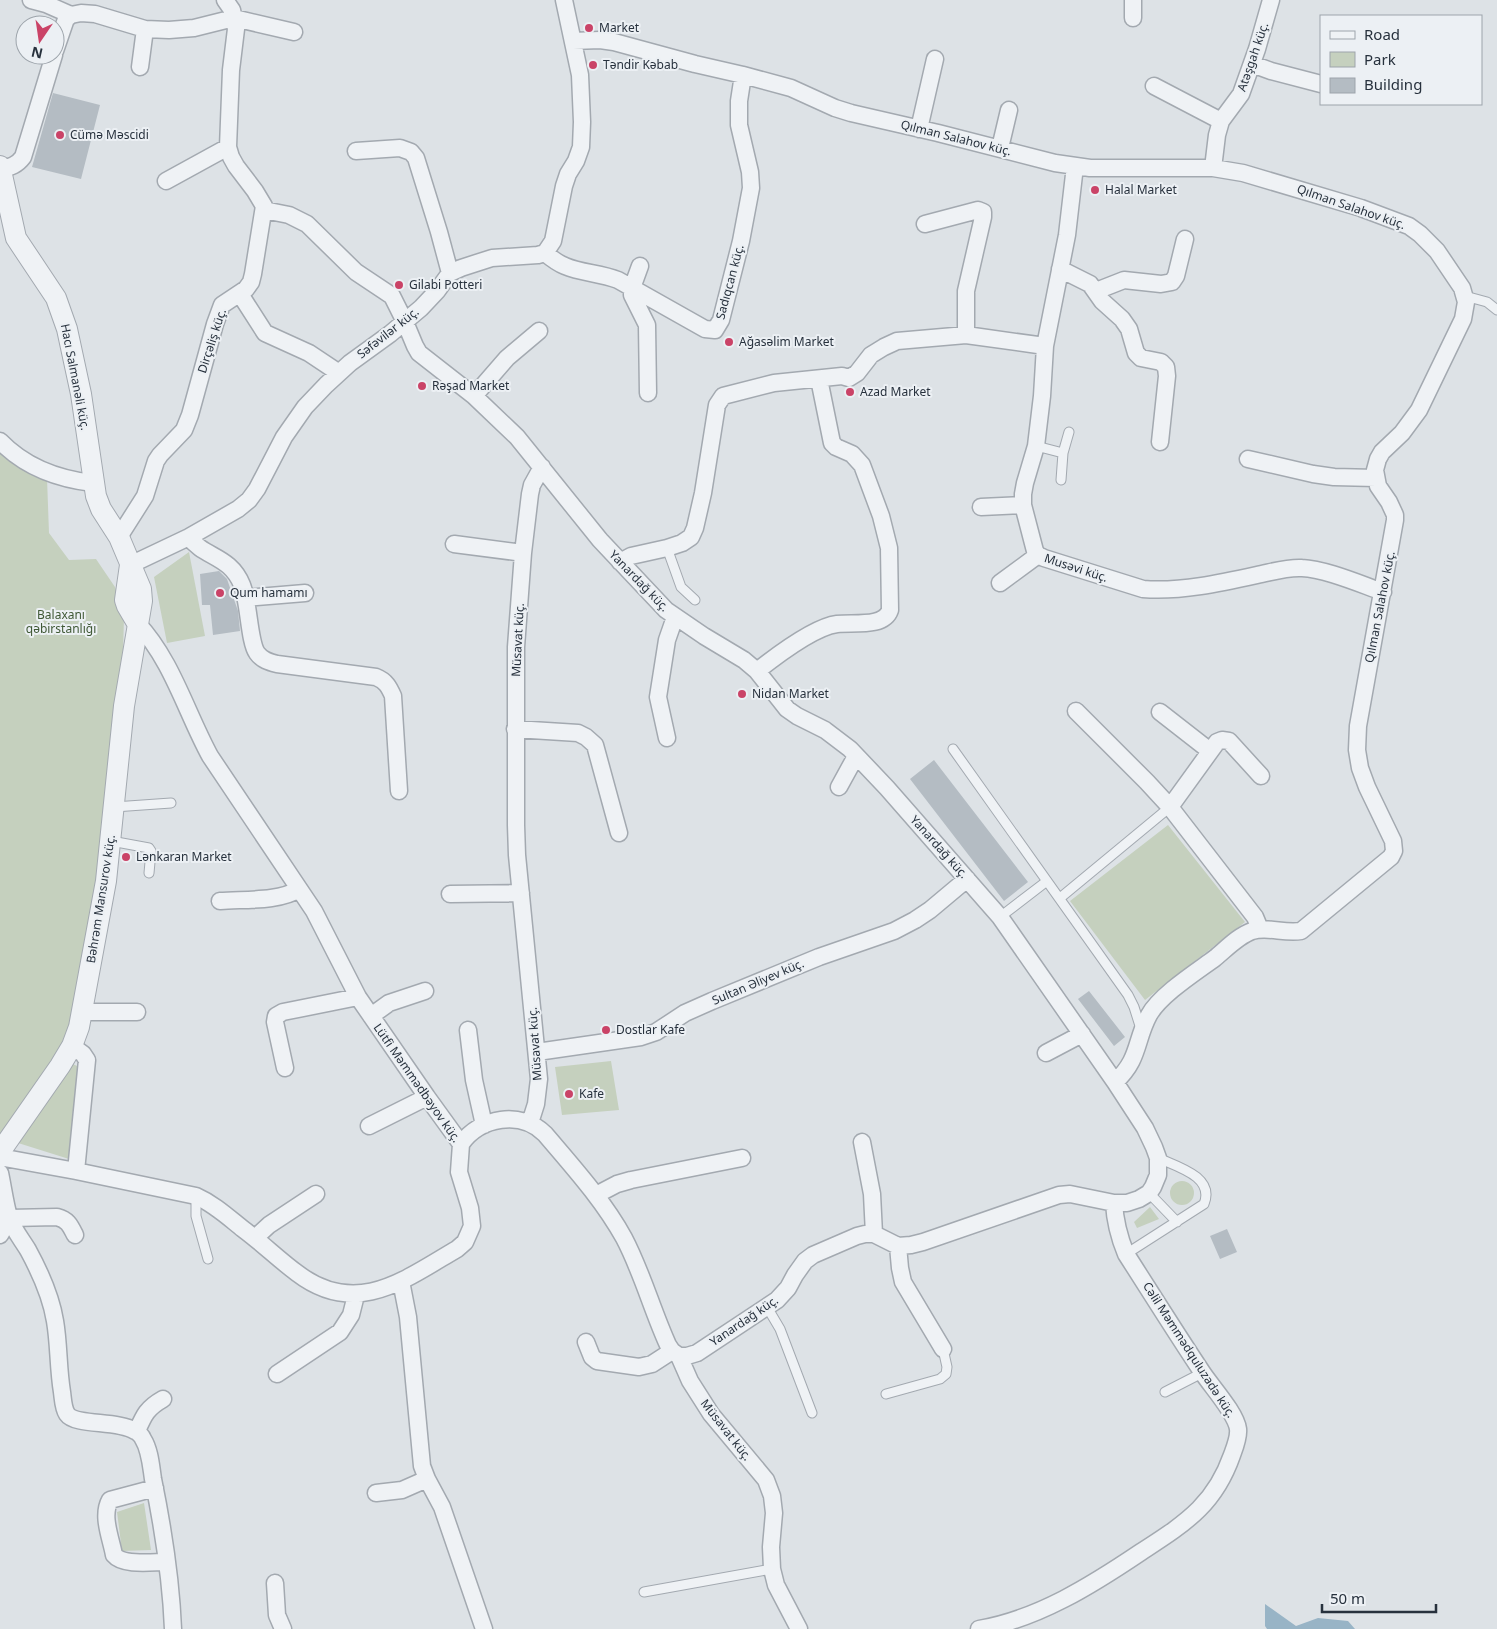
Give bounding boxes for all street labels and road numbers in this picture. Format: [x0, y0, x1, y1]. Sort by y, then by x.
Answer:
street label: Atəşgah küç. [1233, 20, 1272, 94]
street label: Qılman Salahov küç. [899, 116, 1013, 160]
street label: Qılman Salahov küç. [1295, 180, 1408, 233]
street label: Sadıqcan küç. [711, 242, 748, 321]
street label: Səfəvilər küç. [353, 303, 422, 362]
street label: Dirçəliş küç. [193, 306, 230, 375]
street label: Hacı Salmanəli küç. [57, 322, 94, 432]
street label: Yanardağ küç. [606, 546, 673, 615]
street label: Musəvi küç. [1042, 549, 1110, 586]
street label: Qılman Salahov küç. [1360, 549, 1399, 664]
street label: Müsavat küç. [507, 603, 528, 677]
street label: Yanardağ küç. [907, 812, 972, 882]
street label: Bəhrəm Mansurov küç. [82, 833, 119, 964]
street label: Sultan Əliyev küç. [709, 954, 806, 1009]
street label: Müsavat küç. [523, 1007, 546, 1081]
street label: Lütfi Məmmədbəyov küç. [370, 1020, 465, 1146]
street label: Cəlil Məmmədquluzadə küç. [1139, 1279, 1240, 1421]
street label: Yanardağ küç. [706, 1291, 781, 1350]
street label: Müsavat küç. [697, 1395, 756, 1464]

